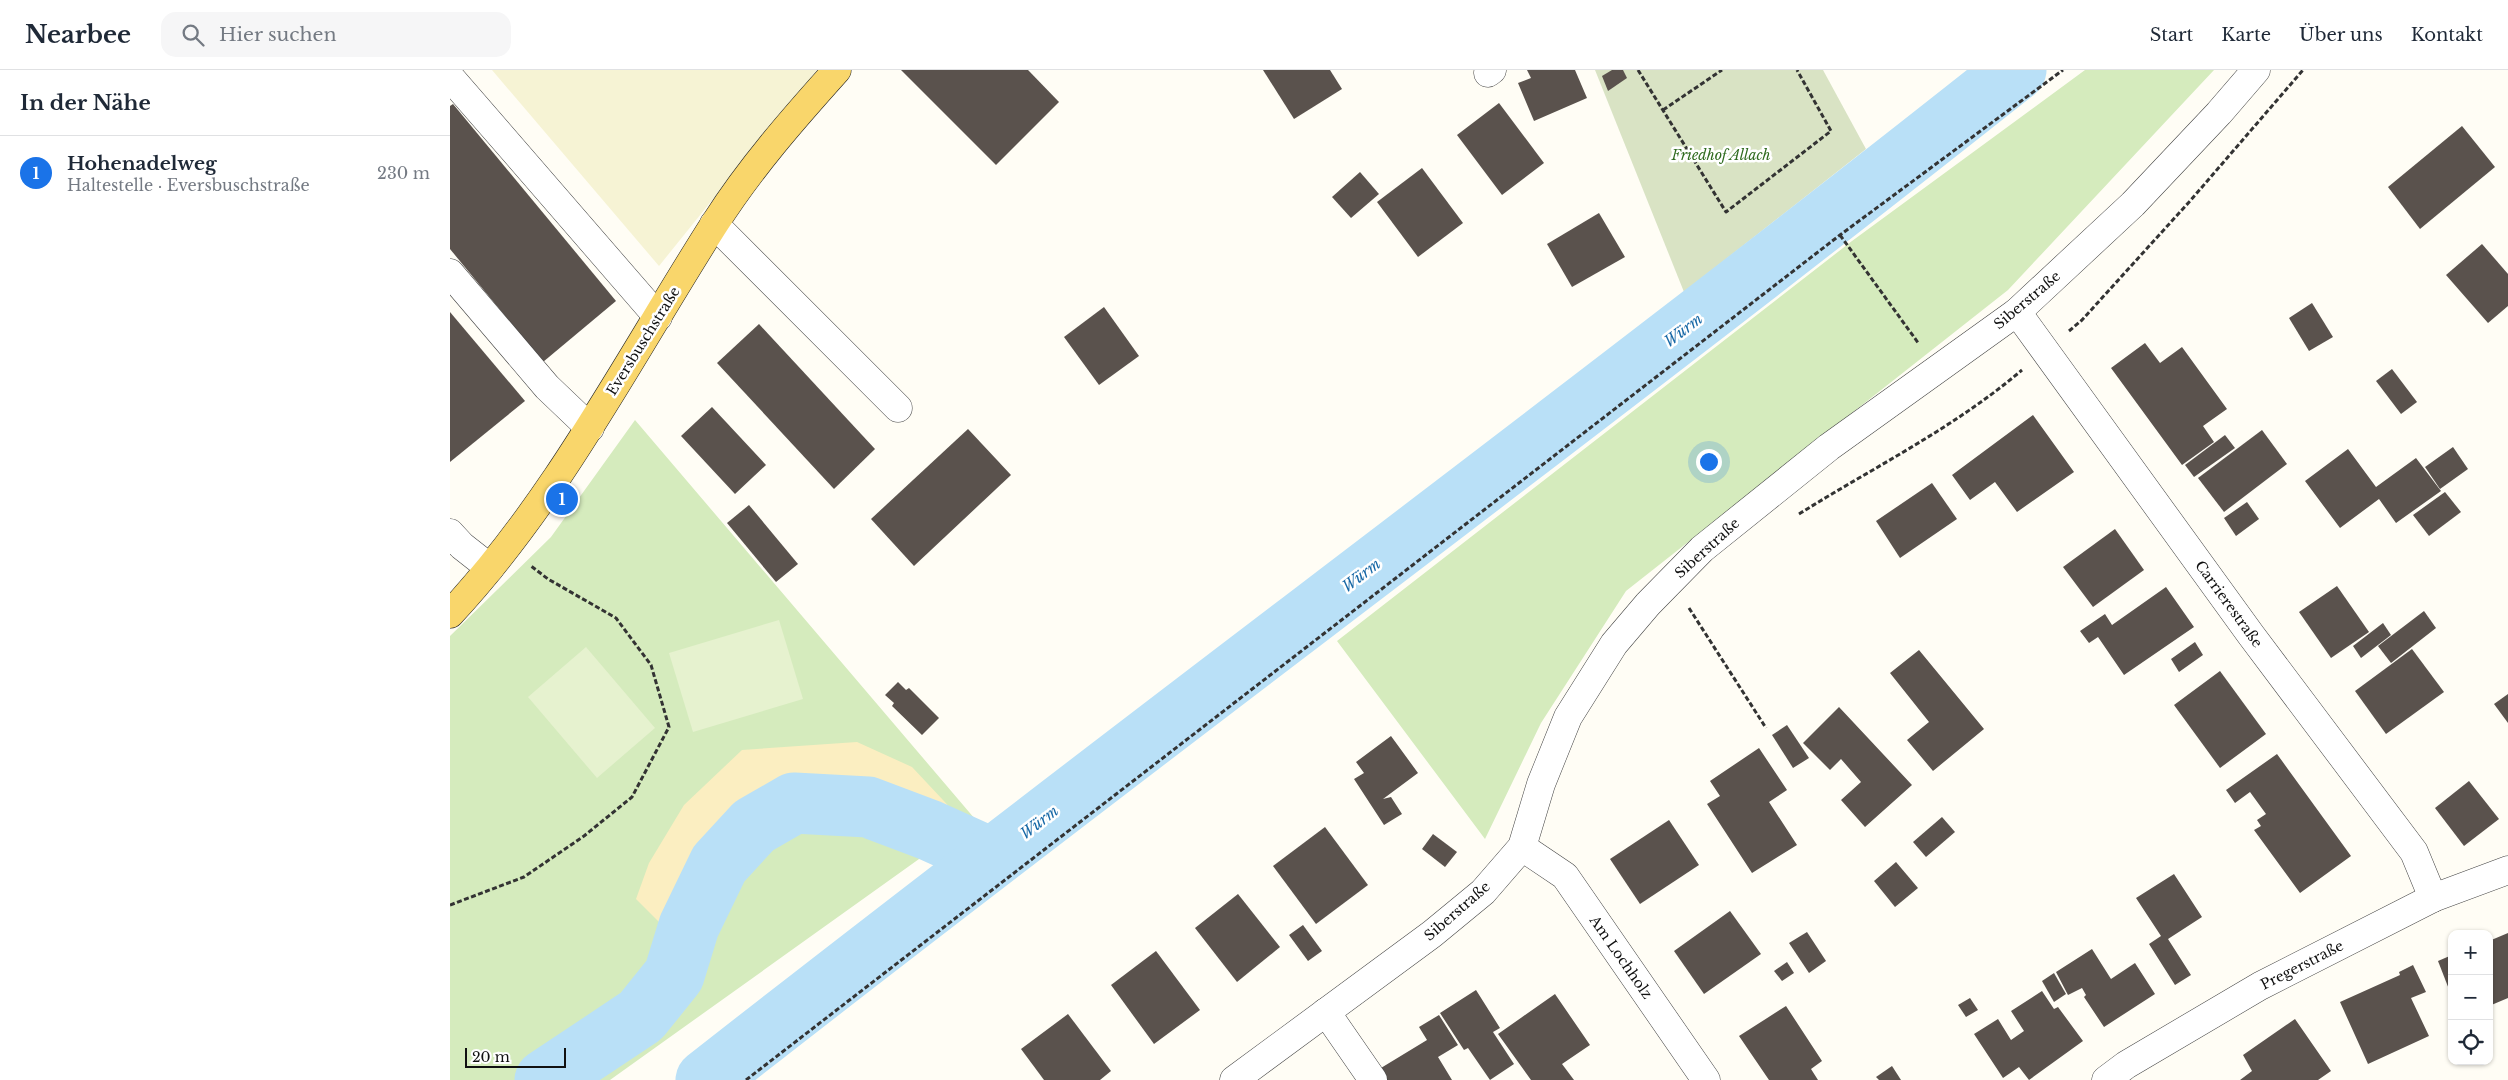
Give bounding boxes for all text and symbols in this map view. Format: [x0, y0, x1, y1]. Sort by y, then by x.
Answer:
search box [161, 12, 511, 57]
text: Nearbee [25, 20, 131, 49]
icon: search [179, 21, 207, 49]
text: Hier suchen [219, 23, 337, 46]
text: Start [2150, 24, 2193, 46]
text: Karte [2221, 24, 2271, 46]
text: Über uns [2299, 24, 2383, 46]
text: Kontakt [2411, 24, 2483, 46]
text: In der Nähe [20, 90, 151, 116]
park label: Friedhof Allach [1670, 146, 1771, 164]
text: Hohenadelweg [67, 152, 217, 175]
text: 1 [33, 163, 39, 183]
text: 230 m [377, 163, 430, 183]
text: Haltestelle · Eversbuschstraße [67, 175, 310, 195]
street label: Siberstraße [1990, 267, 2064, 333]
street label: Eversbuschstraße [602, 283, 684, 399]
water label: Würm [1660, 309, 1706, 351]
your location [1696, 449, 1722, 475]
pin: 1 [546, 480, 578, 518]
street label: Siberstraße [1671, 514, 1743, 582]
water label: Würm [1338, 554, 1384, 596]
street label: Carrierestraße [2191, 557, 2267, 651]
water label: Würm [1016, 801, 1062, 843]
street label: Siberstraße [1420, 878, 1494, 944]
street label: Am Lochholz [1585, 911, 1656, 1002]
map controls [2448, 930, 2493, 1065]
button: + [2448, 930, 2493, 975]
street label: Pregerstraße [2257, 936, 2347, 994]
button: − [2448, 975, 2493, 1020]
button: locate [2448, 1020, 2493, 1065]
scale bar [465, 1045, 566, 1068]
text: 20 m [472, 1048, 510, 1066]

